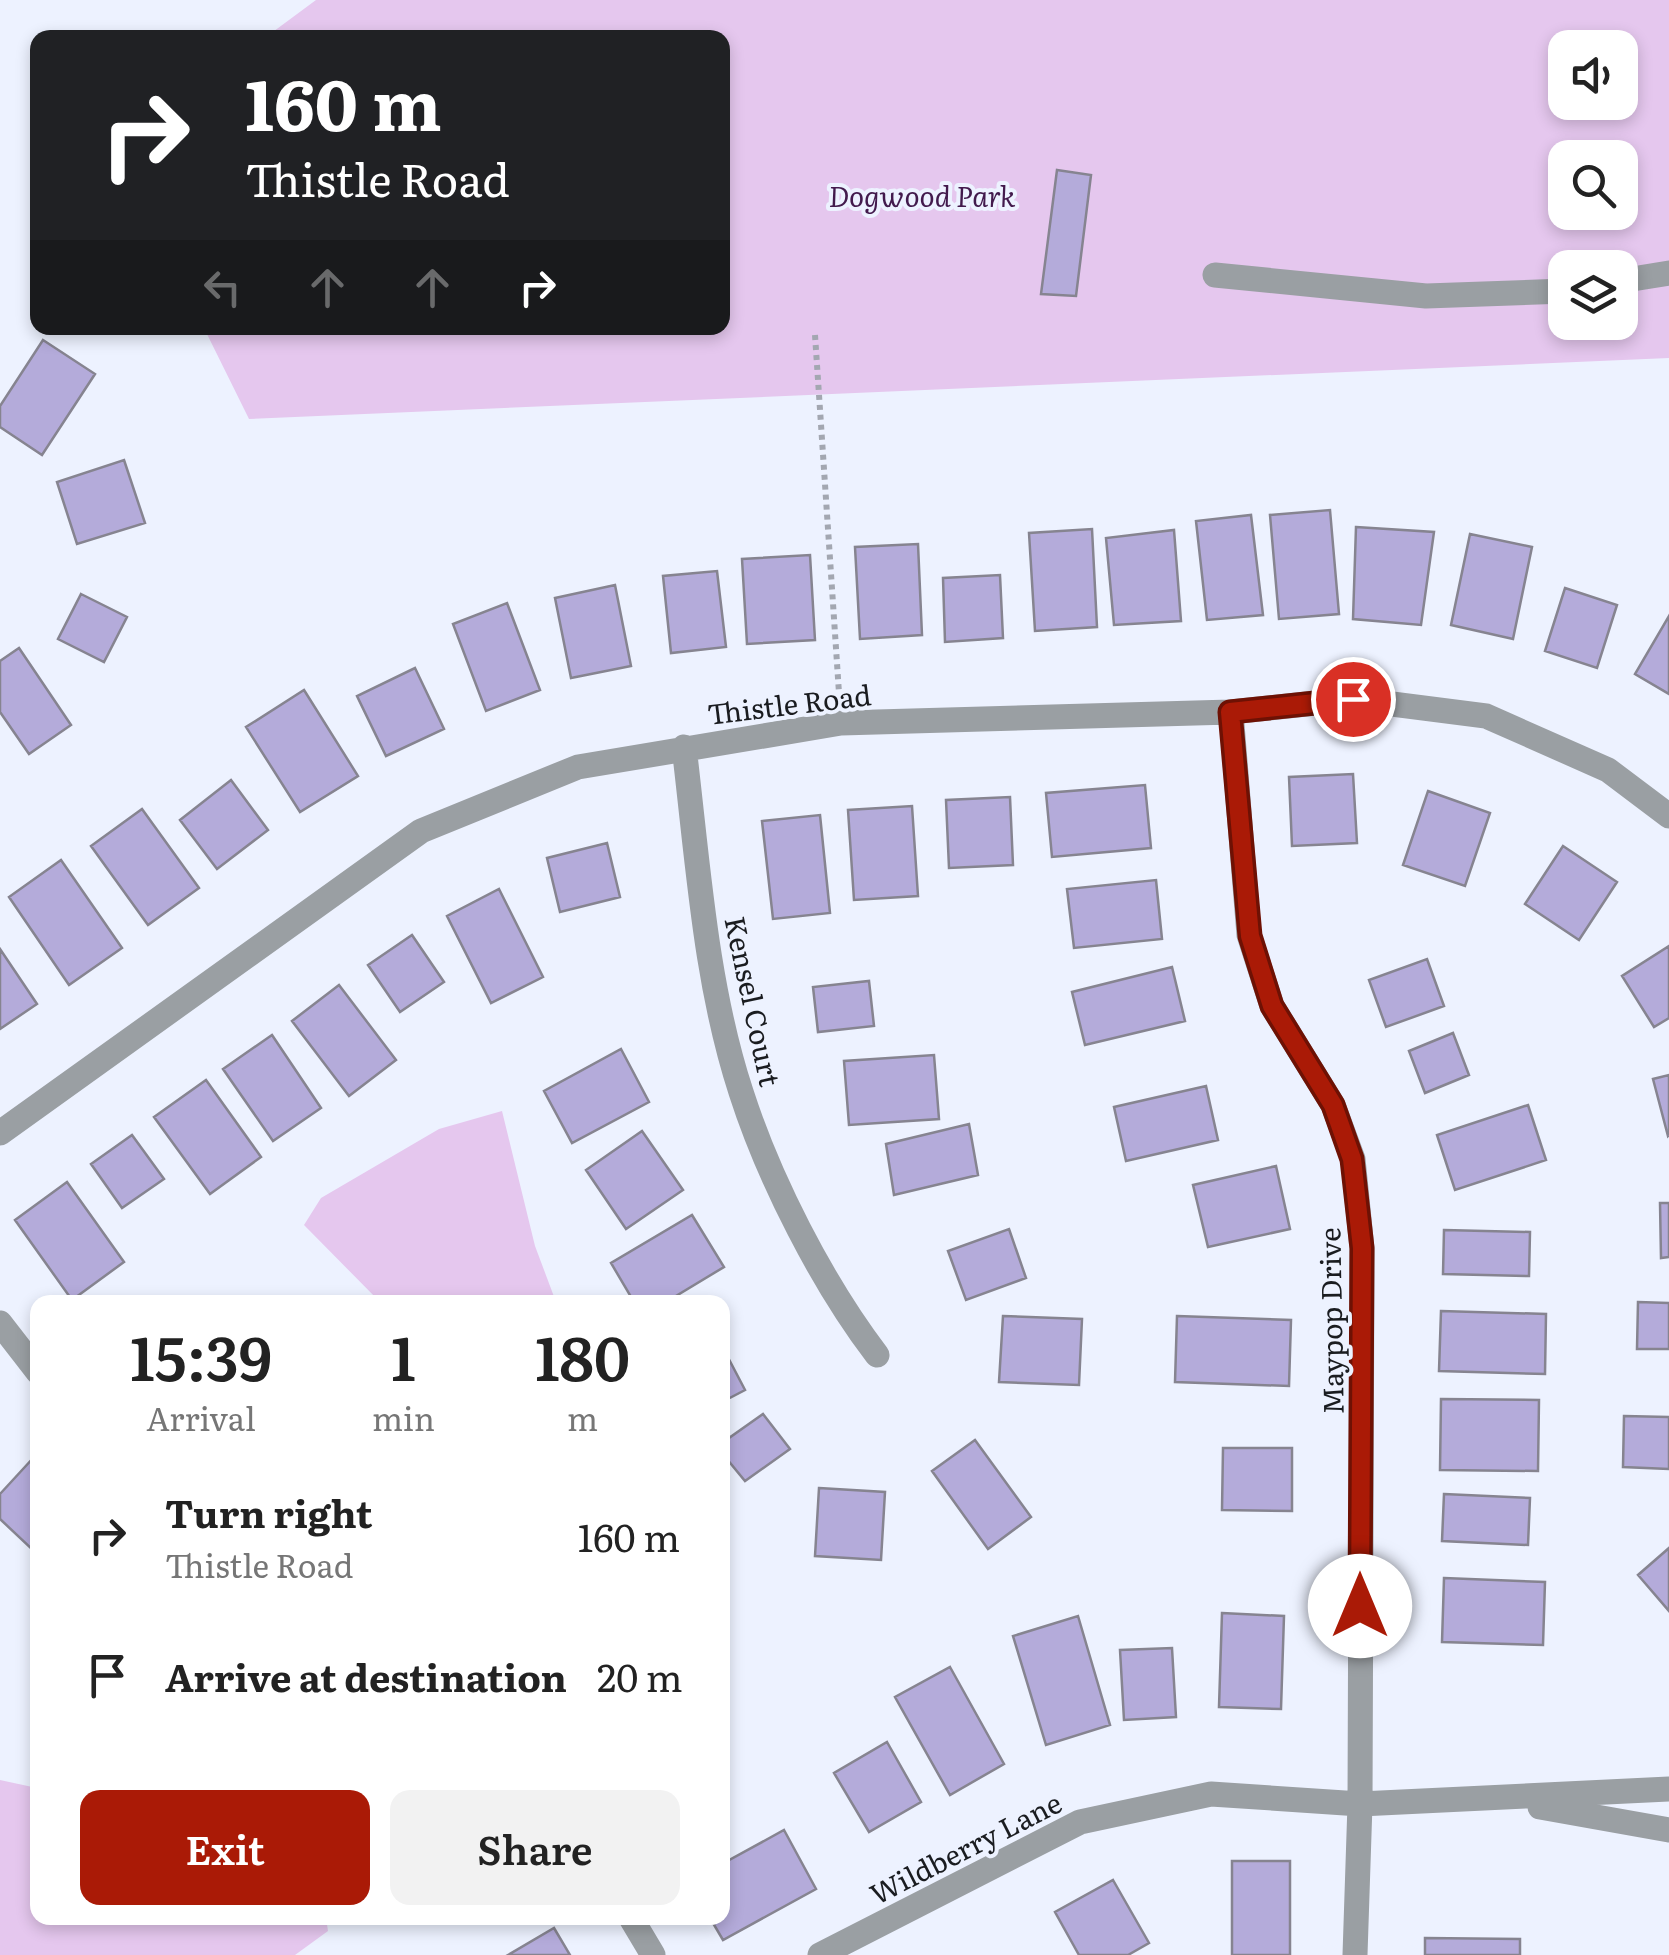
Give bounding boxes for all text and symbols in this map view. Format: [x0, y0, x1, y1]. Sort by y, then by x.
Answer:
map controls [1548, 30, 1638, 340]
button: sound [1548, 30, 1638, 120]
text: 160 m [245, 49, 442, 153]
icon: right [80, 70, 210, 200]
button: search [1548, 140, 1638, 230]
text: Thistle Road [245, 144, 510, 211]
park label: Dogwood Park [829, 174, 1016, 216]
button: layers [1548, 250, 1638, 340]
icon: left [195, 260, 250, 315]
icon: ahead [300, 260, 355, 315]
icon: ahead [405, 260, 460, 315]
icon: right [510, 260, 565, 315]
pin [1311, 657, 1396, 742]
street label: Thistle Road [705, 672, 873, 734]
icon: arrive [1326, 672, 1381, 727]
street label: Kensel Court [715, 912, 793, 1091]
street label: Maypop Drive [1307, 1227, 1353, 1415]
text: 15:39 [130, 1310, 272, 1399]
text: 1 [391, 1310, 416, 1399]
text: 180 [535, 1310, 630, 1399]
text: Arrival [146, 1393, 256, 1441]
text: min [372, 1393, 435, 1441]
text: m [567, 1393, 598, 1441]
text: Turn right [165, 1483, 372, 1540]
text: 160 m [578, 1507, 680, 1564]
icon: right [80, 1508, 135, 1563]
text: Thistle Road [165, 1540, 353, 1588]
position arrow [1308, 1554, 1412, 1658]
text: Arrive at destination [165, 1647, 567, 1704]
text: 20 m [597, 1647, 683, 1704]
icon: arrive [80, 1648, 135, 1703]
street label: Wildberry Lane [862, 1780, 1068, 1914]
button: Exit [80, 1790, 370, 1905]
button: Share [390, 1790, 680, 1905]

